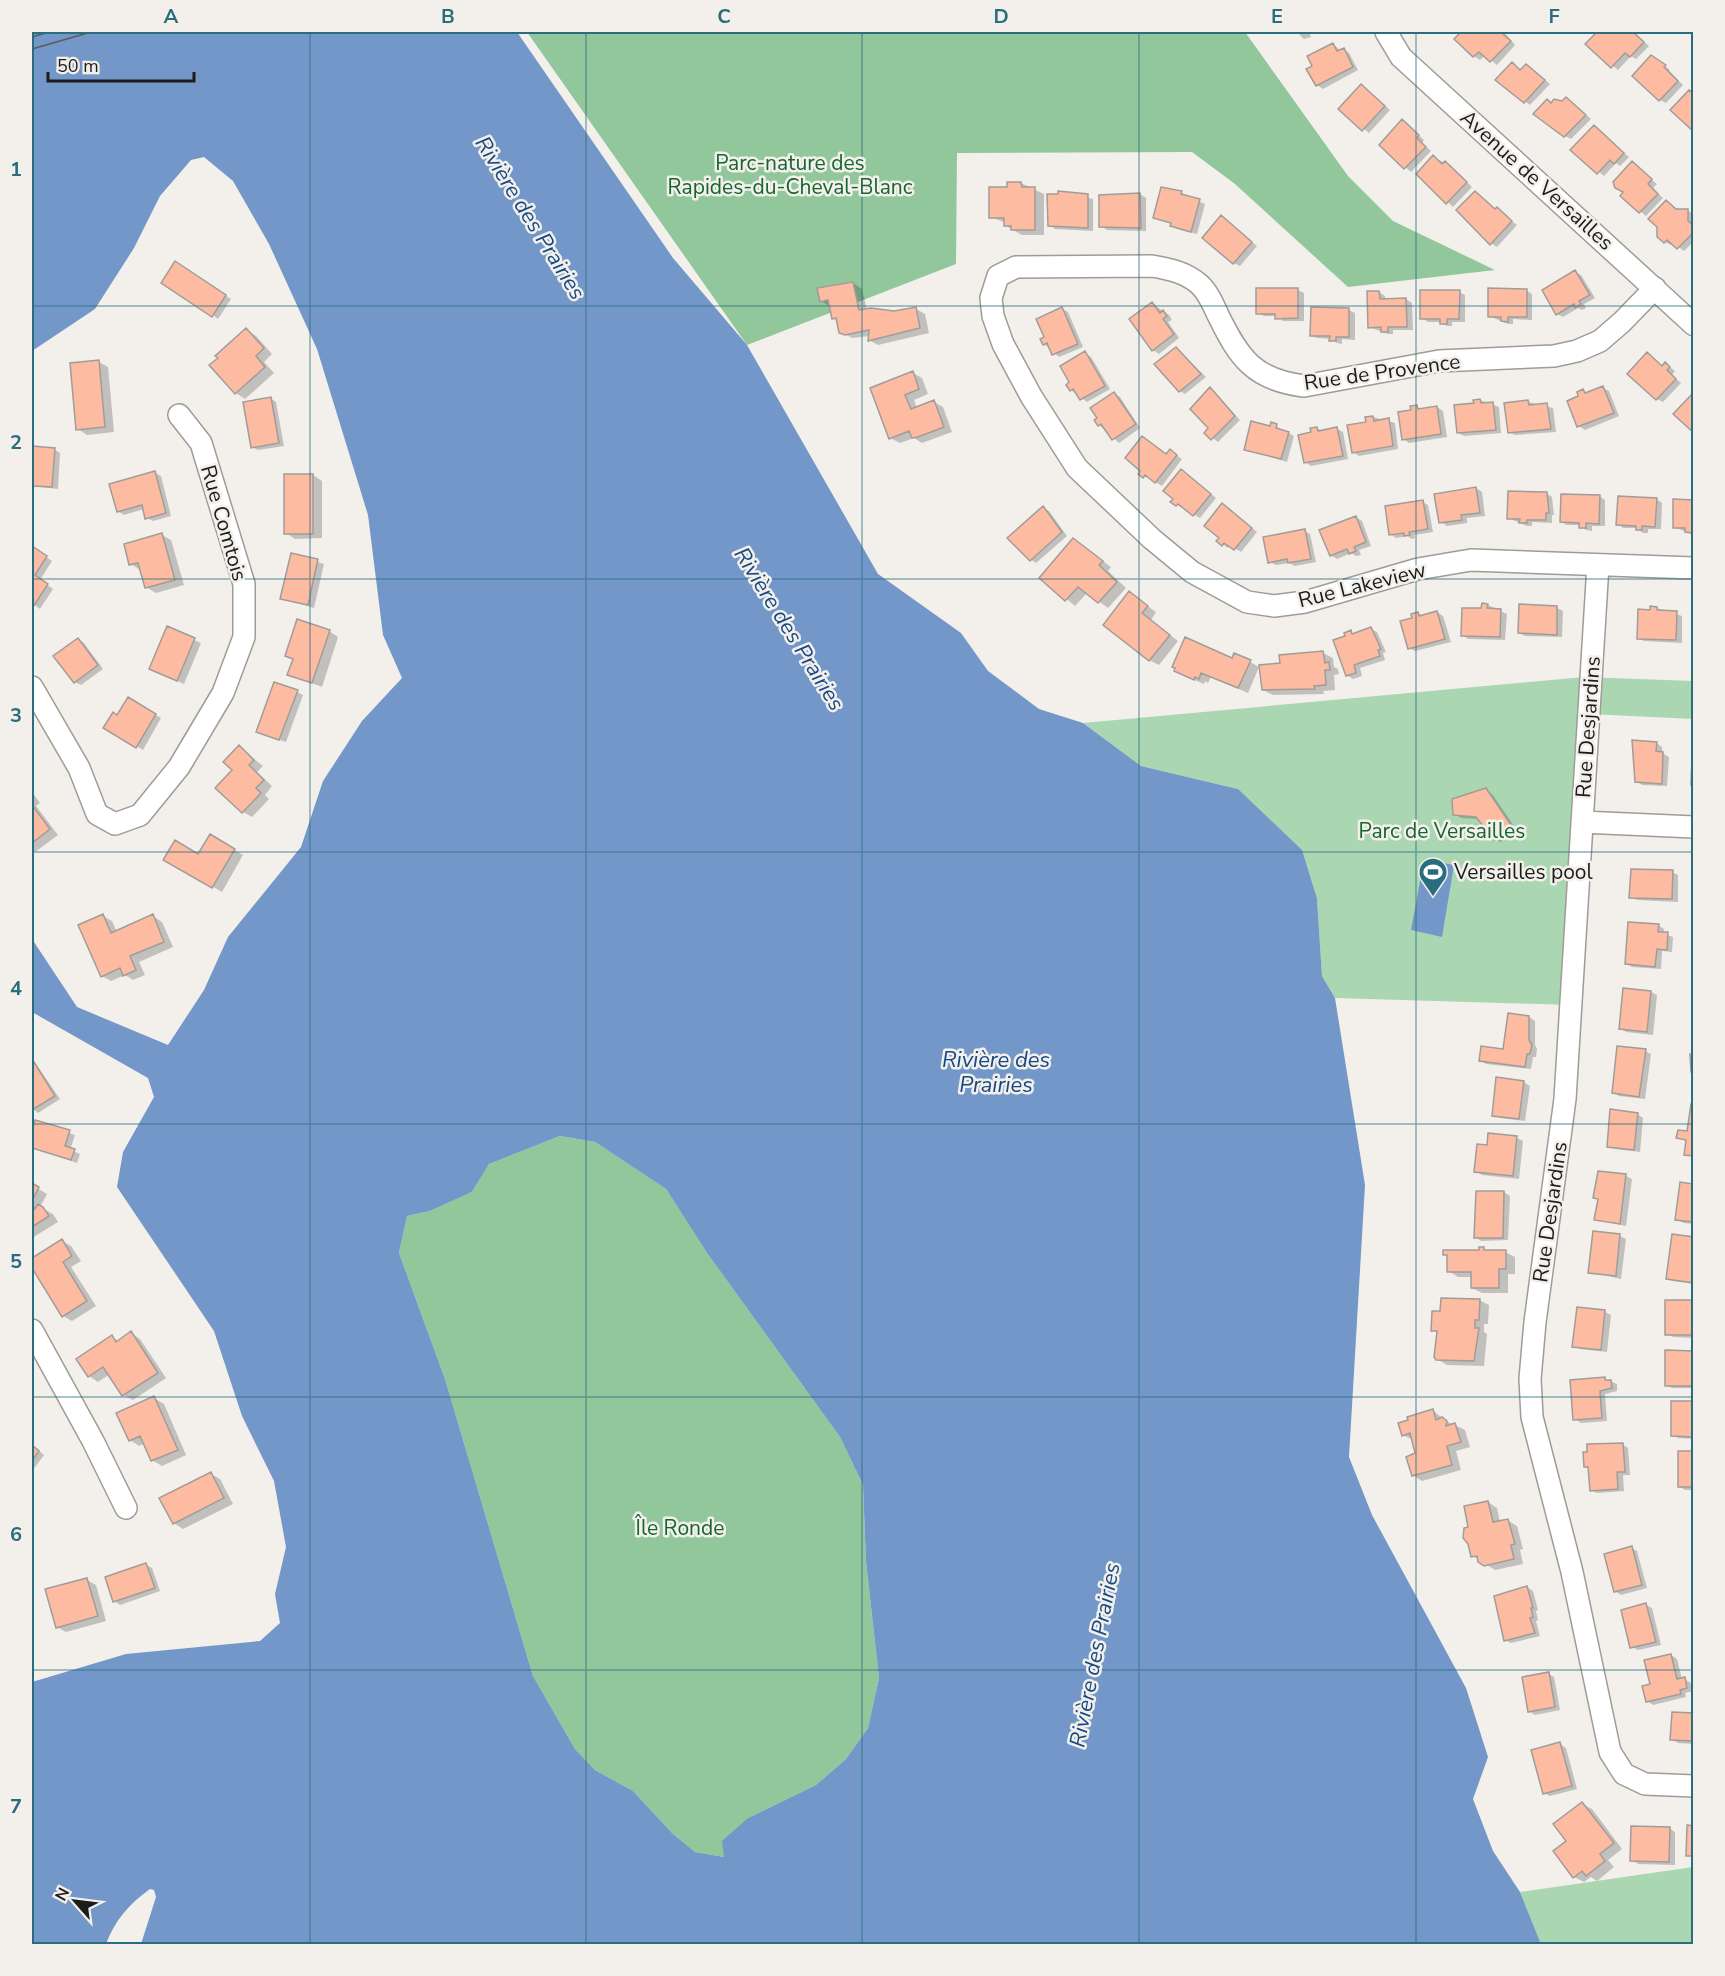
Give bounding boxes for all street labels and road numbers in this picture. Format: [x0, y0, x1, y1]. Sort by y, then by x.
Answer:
street label: Avenue de Versailles [1454, 104, 1620, 256]
street label: Rue de Provence [1302, 347, 1462, 397]
street label: Rue Comtois [194, 462, 254, 584]
street label: Rue Lakeview [1295, 556, 1429, 614]
street label: Rue Desjardins [1569, 655, 1607, 799]
street label: Rue Desjardins [1526, 1140, 1574, 1284]

